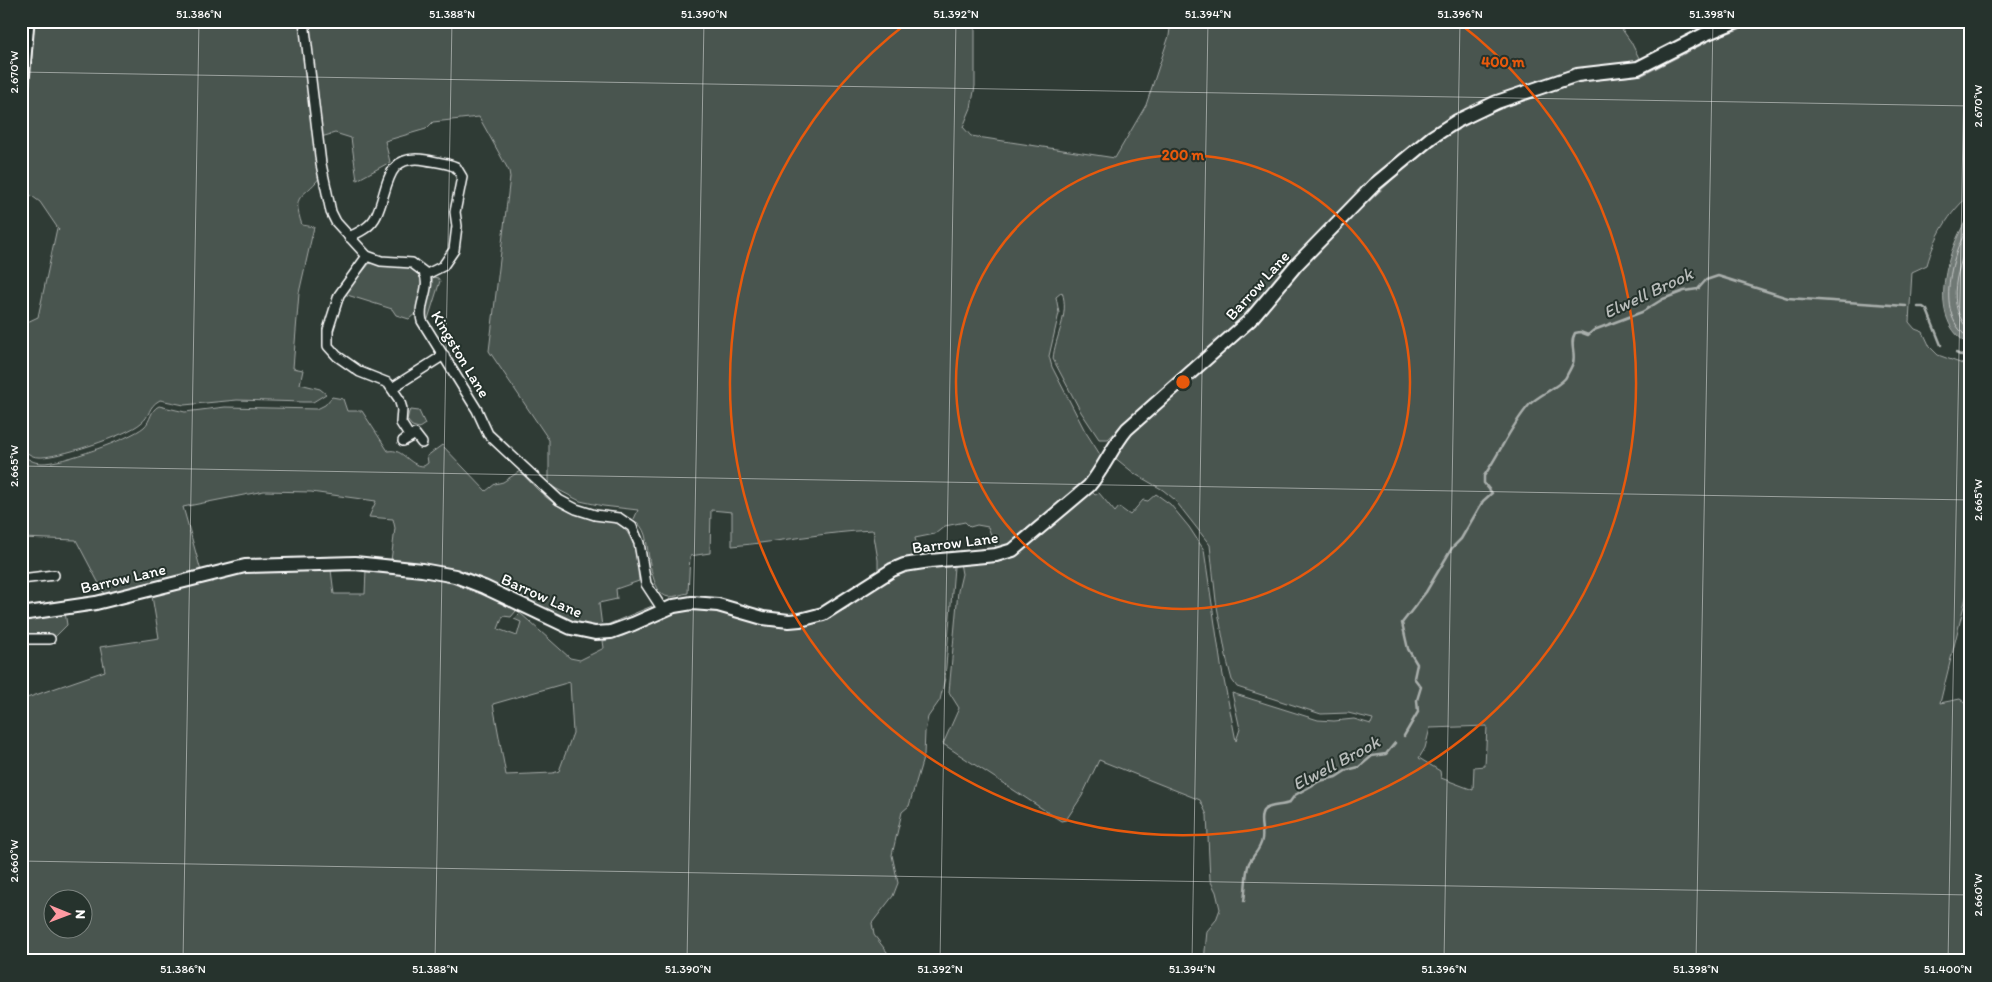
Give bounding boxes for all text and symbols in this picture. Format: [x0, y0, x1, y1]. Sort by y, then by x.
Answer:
text: 51.386°N [176, 7, 222, 21]
text: 51.388°N [429, 7, 475, 21]
text: 51.390°N [681, 7, 727, 21]
text: 51.392°N [933, 7, 979, 21]
text: 51.394°N [1185, 7, 1231, 21]
text: 51.396°N [1437, 7, 1483, 21]
text: 51.398°N [1689, 7, 1735, 21]
text: 2.670°W [7, 51, 21, 93]
text: 400 m [1481, 53, 1525, 71]
text: 2.670°W [1971, 85, 1985, 127]
text: 200 m [1162, 146, 1205, 164]
street label: Barrow Lane [1221, 247, 1293, 324]
water label: Elwell Brook [1600, 262, 1698, 323]
street label: Kingston Lane [427, 307, 494, 401]
centre of rings [1174, 373, 1192, 391]
text: 2.665°W [7, 445, 21, 487]
text: 2.665°W [1971, 479, 1985, 521]
street label: Barrow Lane [911, 528, 999, 557]
street label: Barrow Lane [79, 559, 168, 598]
street label: Barrow Lane [498, 569, 585, 622]
water label: Elwell Brook [1288, 730, 1385, 795]
text: 2.660°W [7, 839, 21, 883]
text: 2.660°W [1971, 873, 1985, 917]
north arrow [42, 890, 92, 940]
text: N [72, 909, 89, 919]
text: 51.386°N [160, 962, 206, 976]
text: 51.388°N [412, 962, 458, 976]
text: 51.390°N [665, 962, 711, 976]
text: 51.392°N [917, 962, 963, 976]
text: 51.394°N [1169, 962, 1215, 976]
text: 51.396°N [1421, 962, 1467, 976]
text: 51.398°N [1673, 962, 1719, 976]
text: 51.400°N [1924, 962, 1972, 976]

